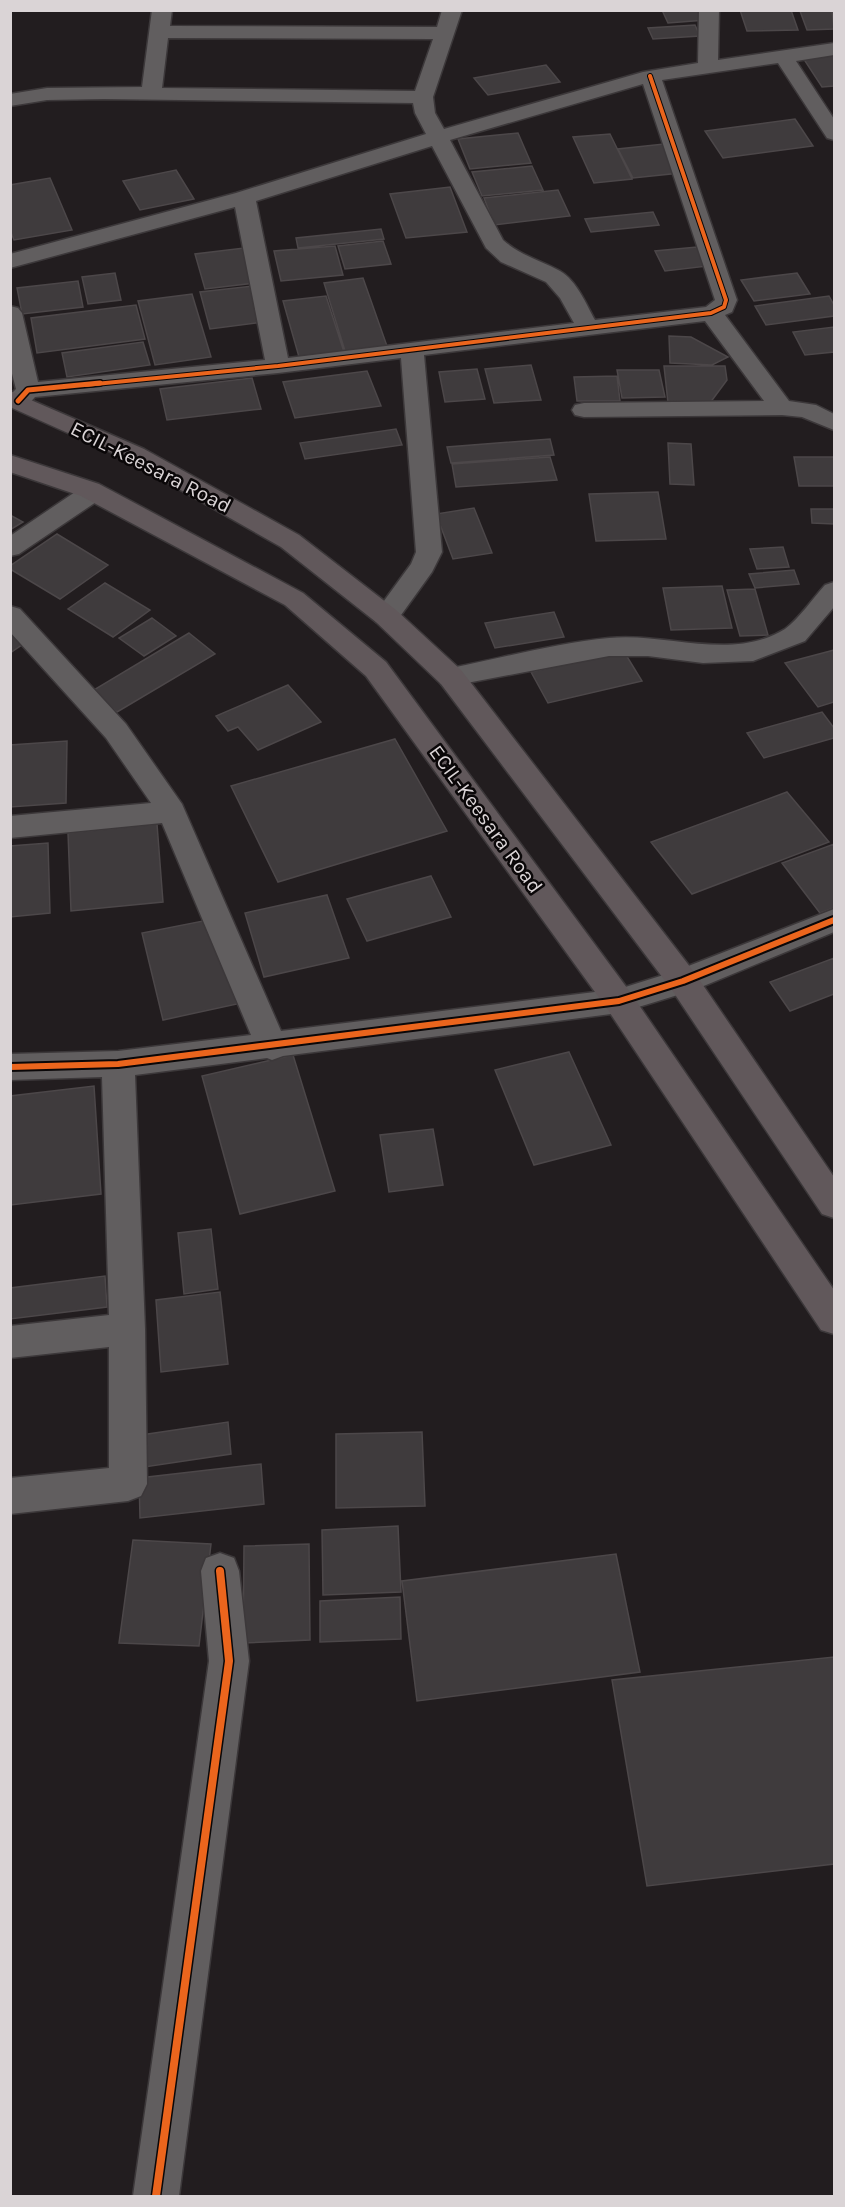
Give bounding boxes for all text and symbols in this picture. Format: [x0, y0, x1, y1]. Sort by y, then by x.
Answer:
street label: ECIL-Keesara Road [67, 416, 235, 518]
street label: ECIL-Keesara Road [424, 740, 548, 898]

